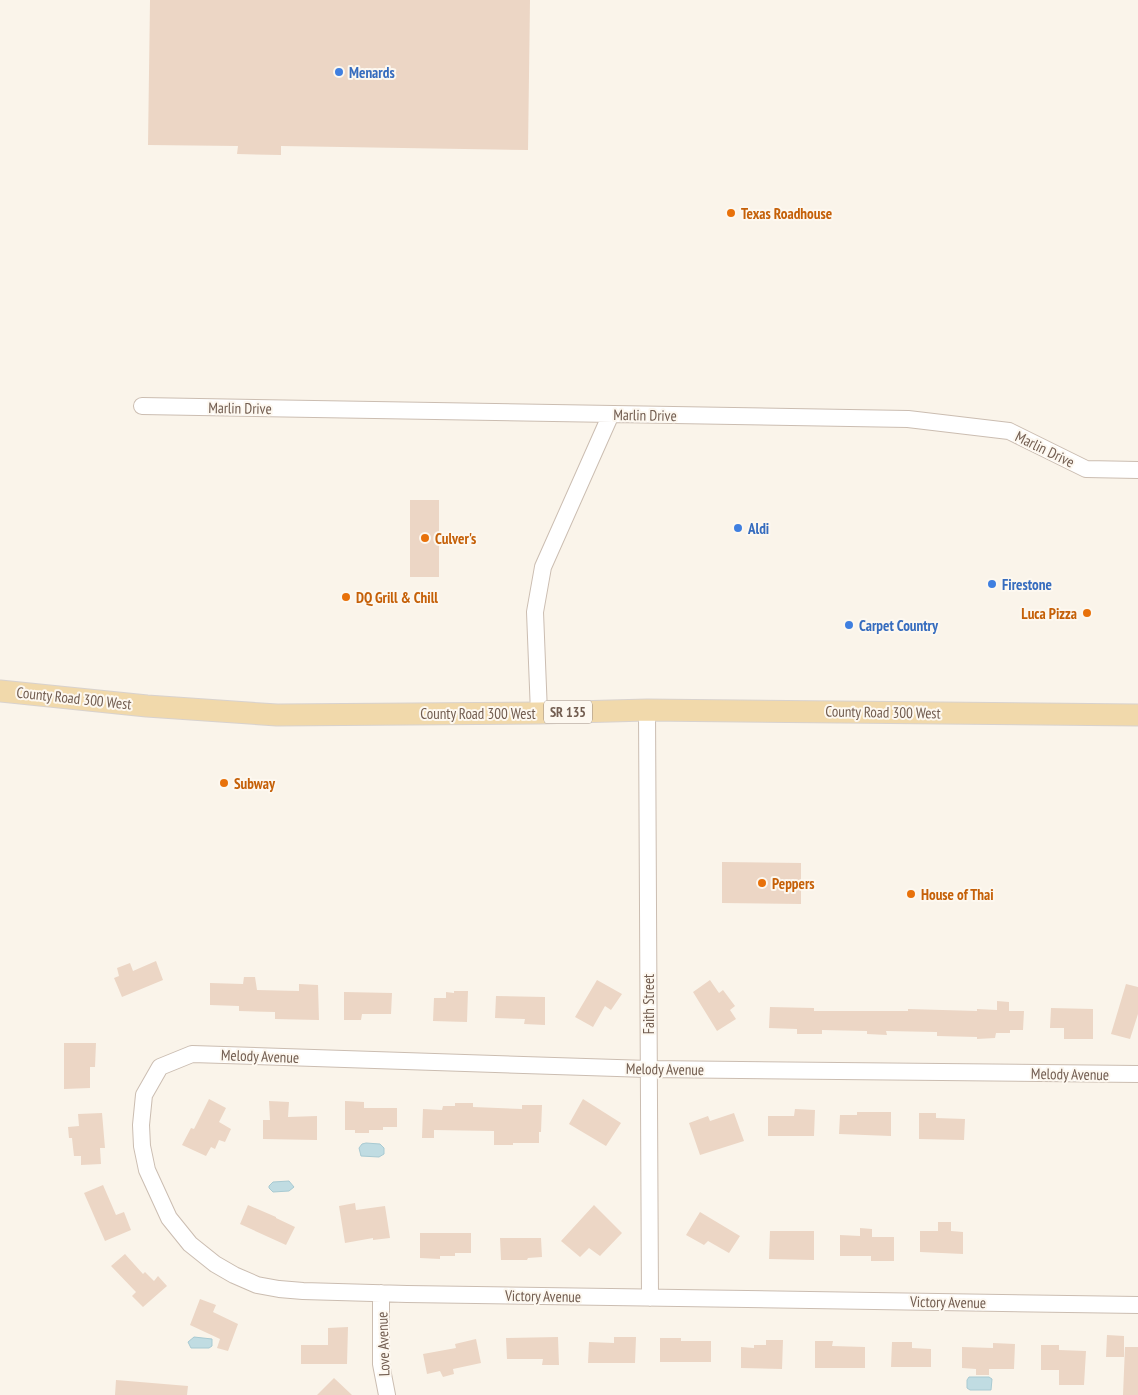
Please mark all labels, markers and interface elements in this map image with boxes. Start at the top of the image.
place label: Menards [349,63,395,82]
marker: Menards [333,66,345,78]
place label: Texas Roadhouse [741,204,832,223]
marker: Texas Roadhouse [725,207,737,219]
street label: Marlin Drive [208,398,272,418]
street label: Marlin Drive [613,405,677,425]
street label: Marlin Drive [1012,427,1078,471]
place label: Aldi [747,519,769,538]
marker: Aldi [732,522,744,534]
place label: Culver's [435,529,476,548]
marker: Culver's [419,532,431,544]
place label: Firestone [1002,575,1052,594]
marker: Firestone [986,578,998,590]
place label: DQ Grill & Chill [356,588,438,607]
marker: DQ Grill & Chill [340,591,352,603]
place label: Luca Pizza [1021,604,1077,623]
marker: Luca Pizza [1081,607,1093,619]
place label: Carpet Country [859,616,939,635]
marker: Carpet Country [843,619,855,631]
street label: County Road 300 West [16,683,132,713]
road number: SR 135 [544,700,592,724]
street label: County Road 300 West [825,701,941,723]
street label: County Road 300 West [420,704,536,723]
place label: Subway [234,774,276,793]
marker: Subway [218,777,230,789]
place label: Peppers [772,874,815,893]
marker: Peppers [756,877,768,889]
place label: House of Thai [921,885,994,904]
marker: House of Thai [905,888,917,900]
street label: Faith Street [639,974,658,1034]
street label: Melody Avenue [221,1045,299,1067]
street label: Melody Avenue [626,1059,704,1079]
street label: Melody Avenue [1031,1064,1109,1084]
street label: Victory Avenue [504,1286,581,1306]
street label: Victory Avenue [909,1292,986,1312]
street label: Love Avenue [372,1311,394,1377]

